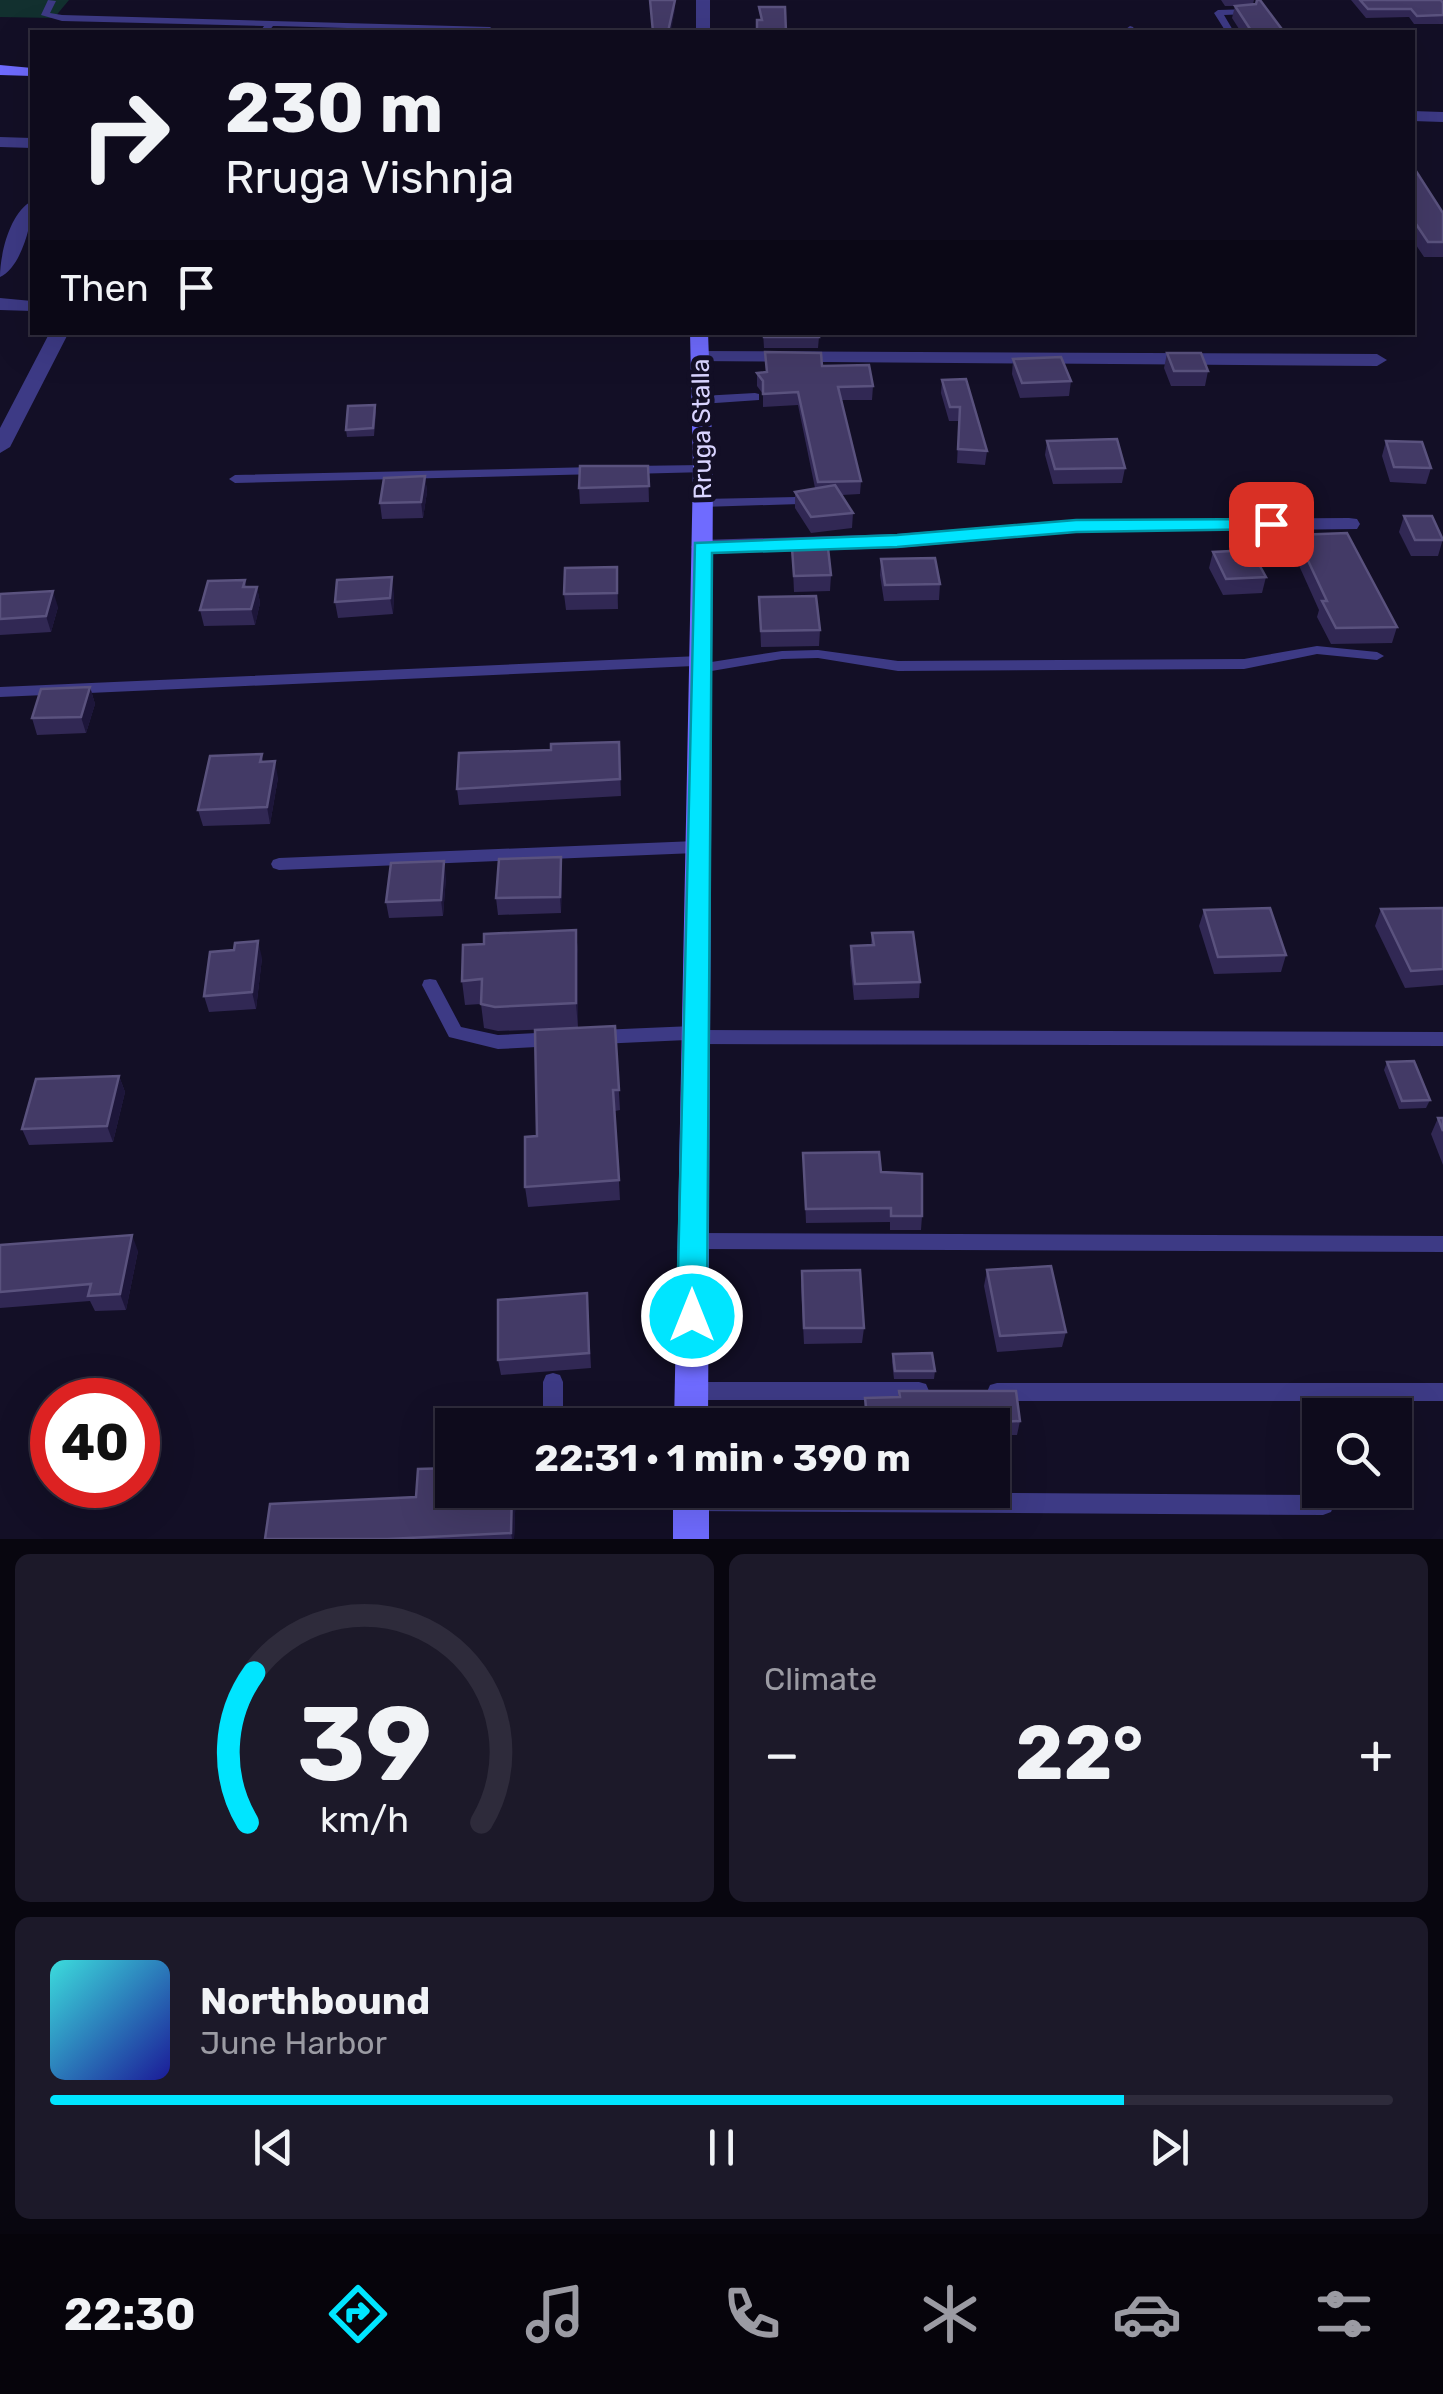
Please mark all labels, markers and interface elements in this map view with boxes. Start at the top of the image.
text: 230 m [225,67,443,150]
icon: right [60,70,190,200]
text: Rruga Vishnja [225,151,514,204]
icon: arrive [169,260,224,315]
text: Then [60,265,149,311]
street label: Rruga Stalla [686,358,717,500]
pin [1229,482,1314,567]
icon: arrive [1244,497,1299,552]
position arrow [640,1264,744,1368]
speed limit sign: 40 [30,1378,160,1508]
map controls [1302,1398,1412,1508]
button: search [1302,1398,1412,1508]
text: 22:31 · 1 min · 390 m [534,1435,911,1481]
text: Climate [764,1660,877,1698]
text: 39 [297,1683,432,1806]
text: 22° [1015,1709,1143,1798]
text: − [764,1722,800,1787]
text: + [1359,1722,1393,1787]
text: km/h [320,1799,409,1841]
text: Northbound [200,1978,430,2024]
text: June Harbor [200,2024,387,2062]
icon: previous [246,2120,301,2175]
icon: pause [694,2120,749,2175]
icon: next [1142,2120,1197,2175]
icon: directions [323,2279,393,2349]
icon: music [520,2279,590,2349]
icon: phone [717,2279,787,2349]
icon: climate [915,2279,985,2349]
icon: car [1112,2279,1182,2349]
icon: filters [1309,2279,1379,2349]
text: 22:30 [64,2288,196,2341]

